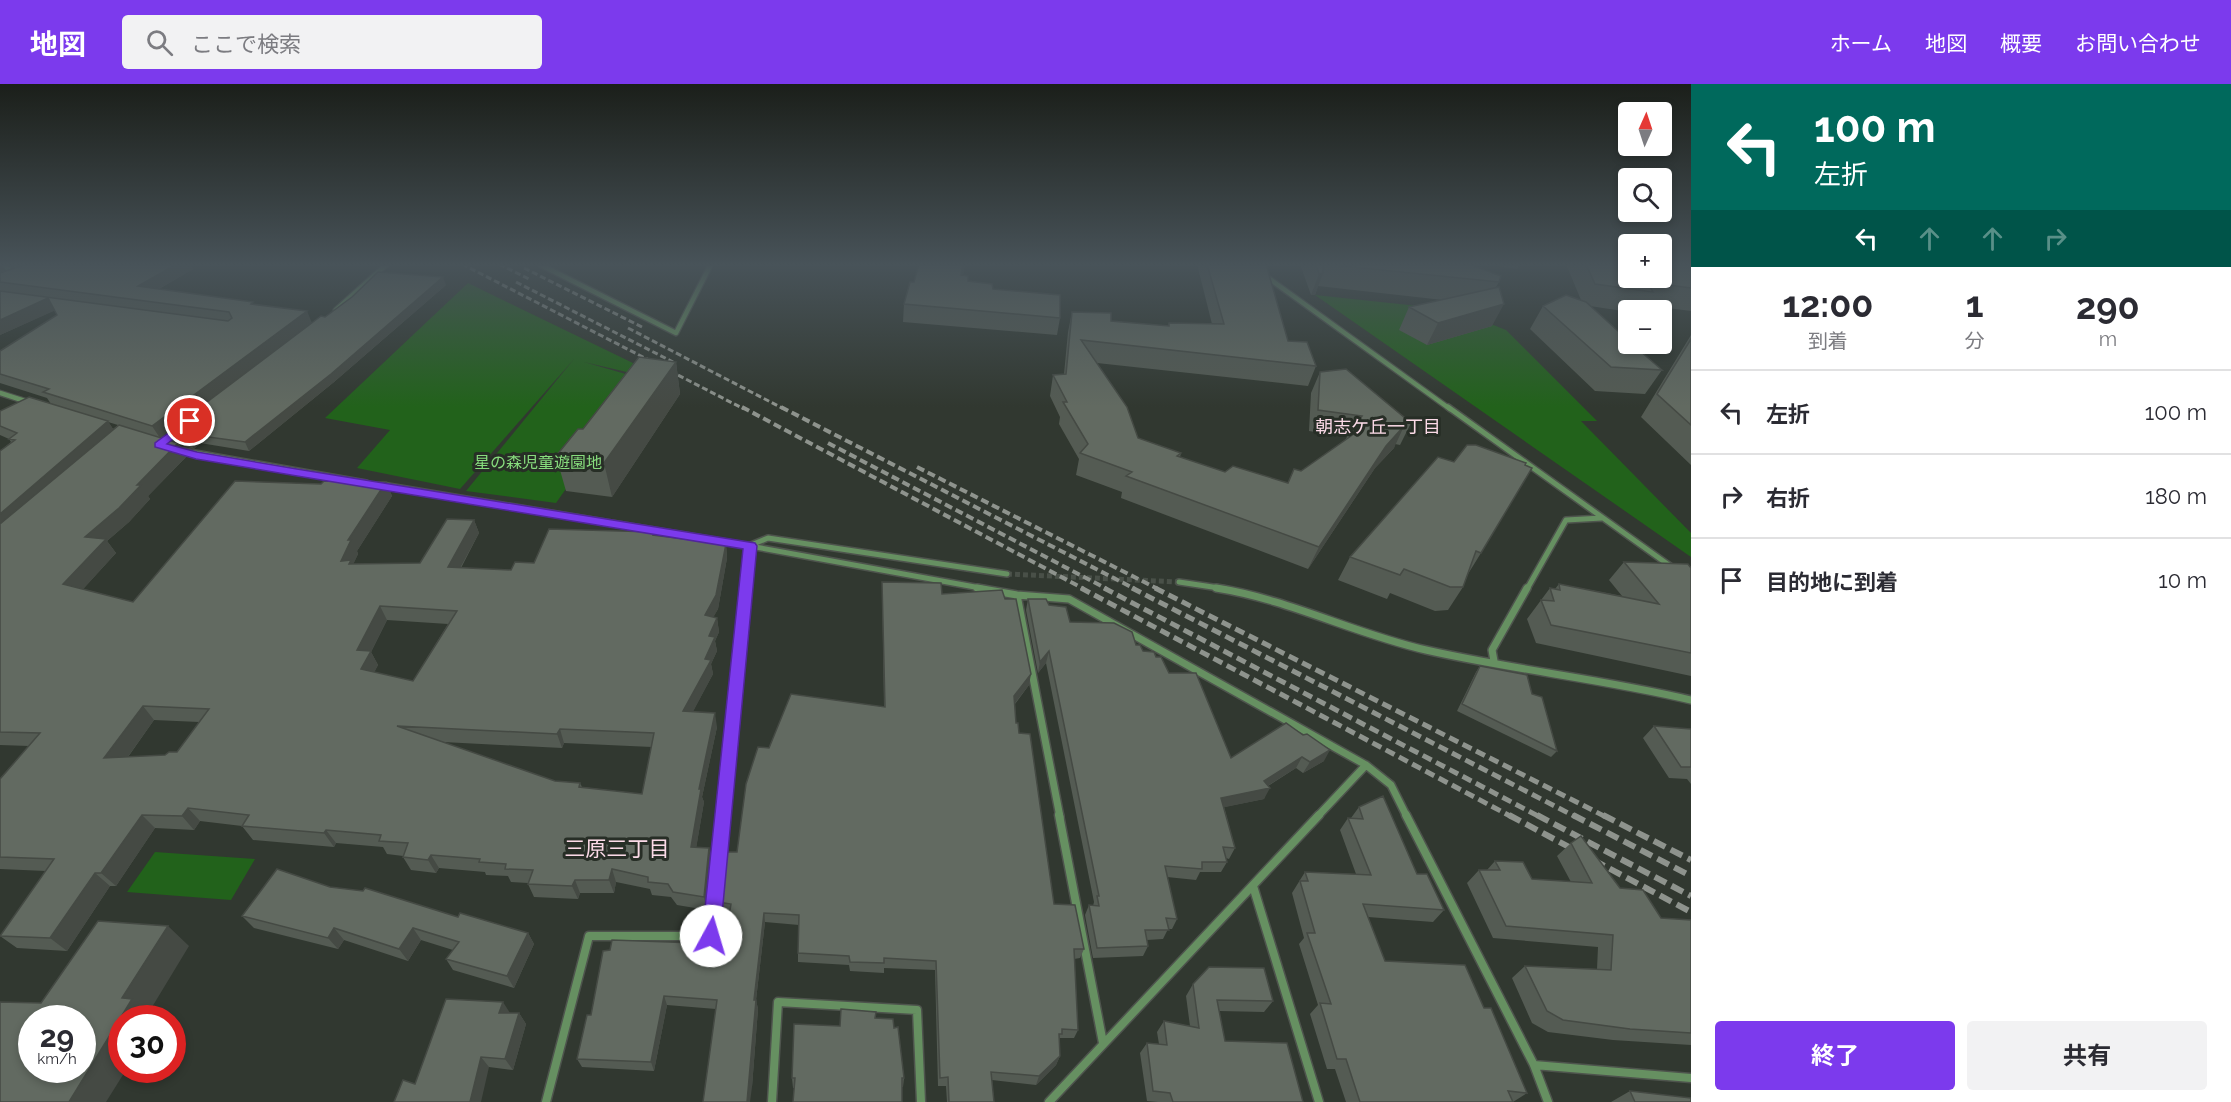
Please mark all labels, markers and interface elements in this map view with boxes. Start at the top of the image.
search box [122,15,542,69]
icon: search [143,26,176,59]
text: 地図 [30,28,86,61]
text: ここで検索 [191,31,301,57]
text: ホーム [1830,31,1892,56]
text: 地図 [1925,31,1967,56]
text: 概要 [2000,31,2042,56]
text: お問い合わせ [2075,31,2201,56]
north arrow [1618,102,1672,156]
map controls [1618,102,1672,354]
text: 100 m [1814,103,1936,152]
icon: left [1715,108,1793,186]
text: 左折 [1814,159,1868,190]
button: search [1618,168,1672,222]
icon: left [1850,222,1883,255]
icon: ahead [1913,222,1946,255]
icon: ahead [1976,222,2009,255]
icon: right [2039,222,2072,255]
button: + [1618,234,1672,288]
text: 12:00 [1782,283,1873,325]
text: 1 [1966,283,1984,325]
text: 290 [2076,285,2140,327]
button: − [1618,300,1672,354]
text: m [2099,327,2117,351]
text: 到着 [1808,329,1848,353]
text: 分 [1965,329,1985,353]
pin [164,395,215,446]
icon: left [1715,396,1748,429]
text: 100 m [2145,399,2207,425]
text: 左折 [1766,401,1810,427]
icon: arrive [173,404,206,437]
district label: 朝志ケ丘一丁目 [1315,416,1441,437]
park label: 星の森児童遊園地 [474,453,602,472]
icon: right [1715,480,1748,513]
text: 180 m [2145,483,2207,509]
text: 右折 [1766,485,1810,511]
icon: arrive [1715,564,1748,597]
text: 10 m [2158,567,2207,593]
text: 目的地に到着 [1766,569,1898,595]
district label: 三原三丁目 [565,836,670,861]
position arrow [679,904,743,968]
speed limit sign: 30 [108,1005,186,1083]
text: 29 [40,1019,74,1054]
button: 終了 [1715,1021,1955,1090]
button: 共有 [1967,1021,2207,1090]
text: km/h [37,1050,77,1068]

